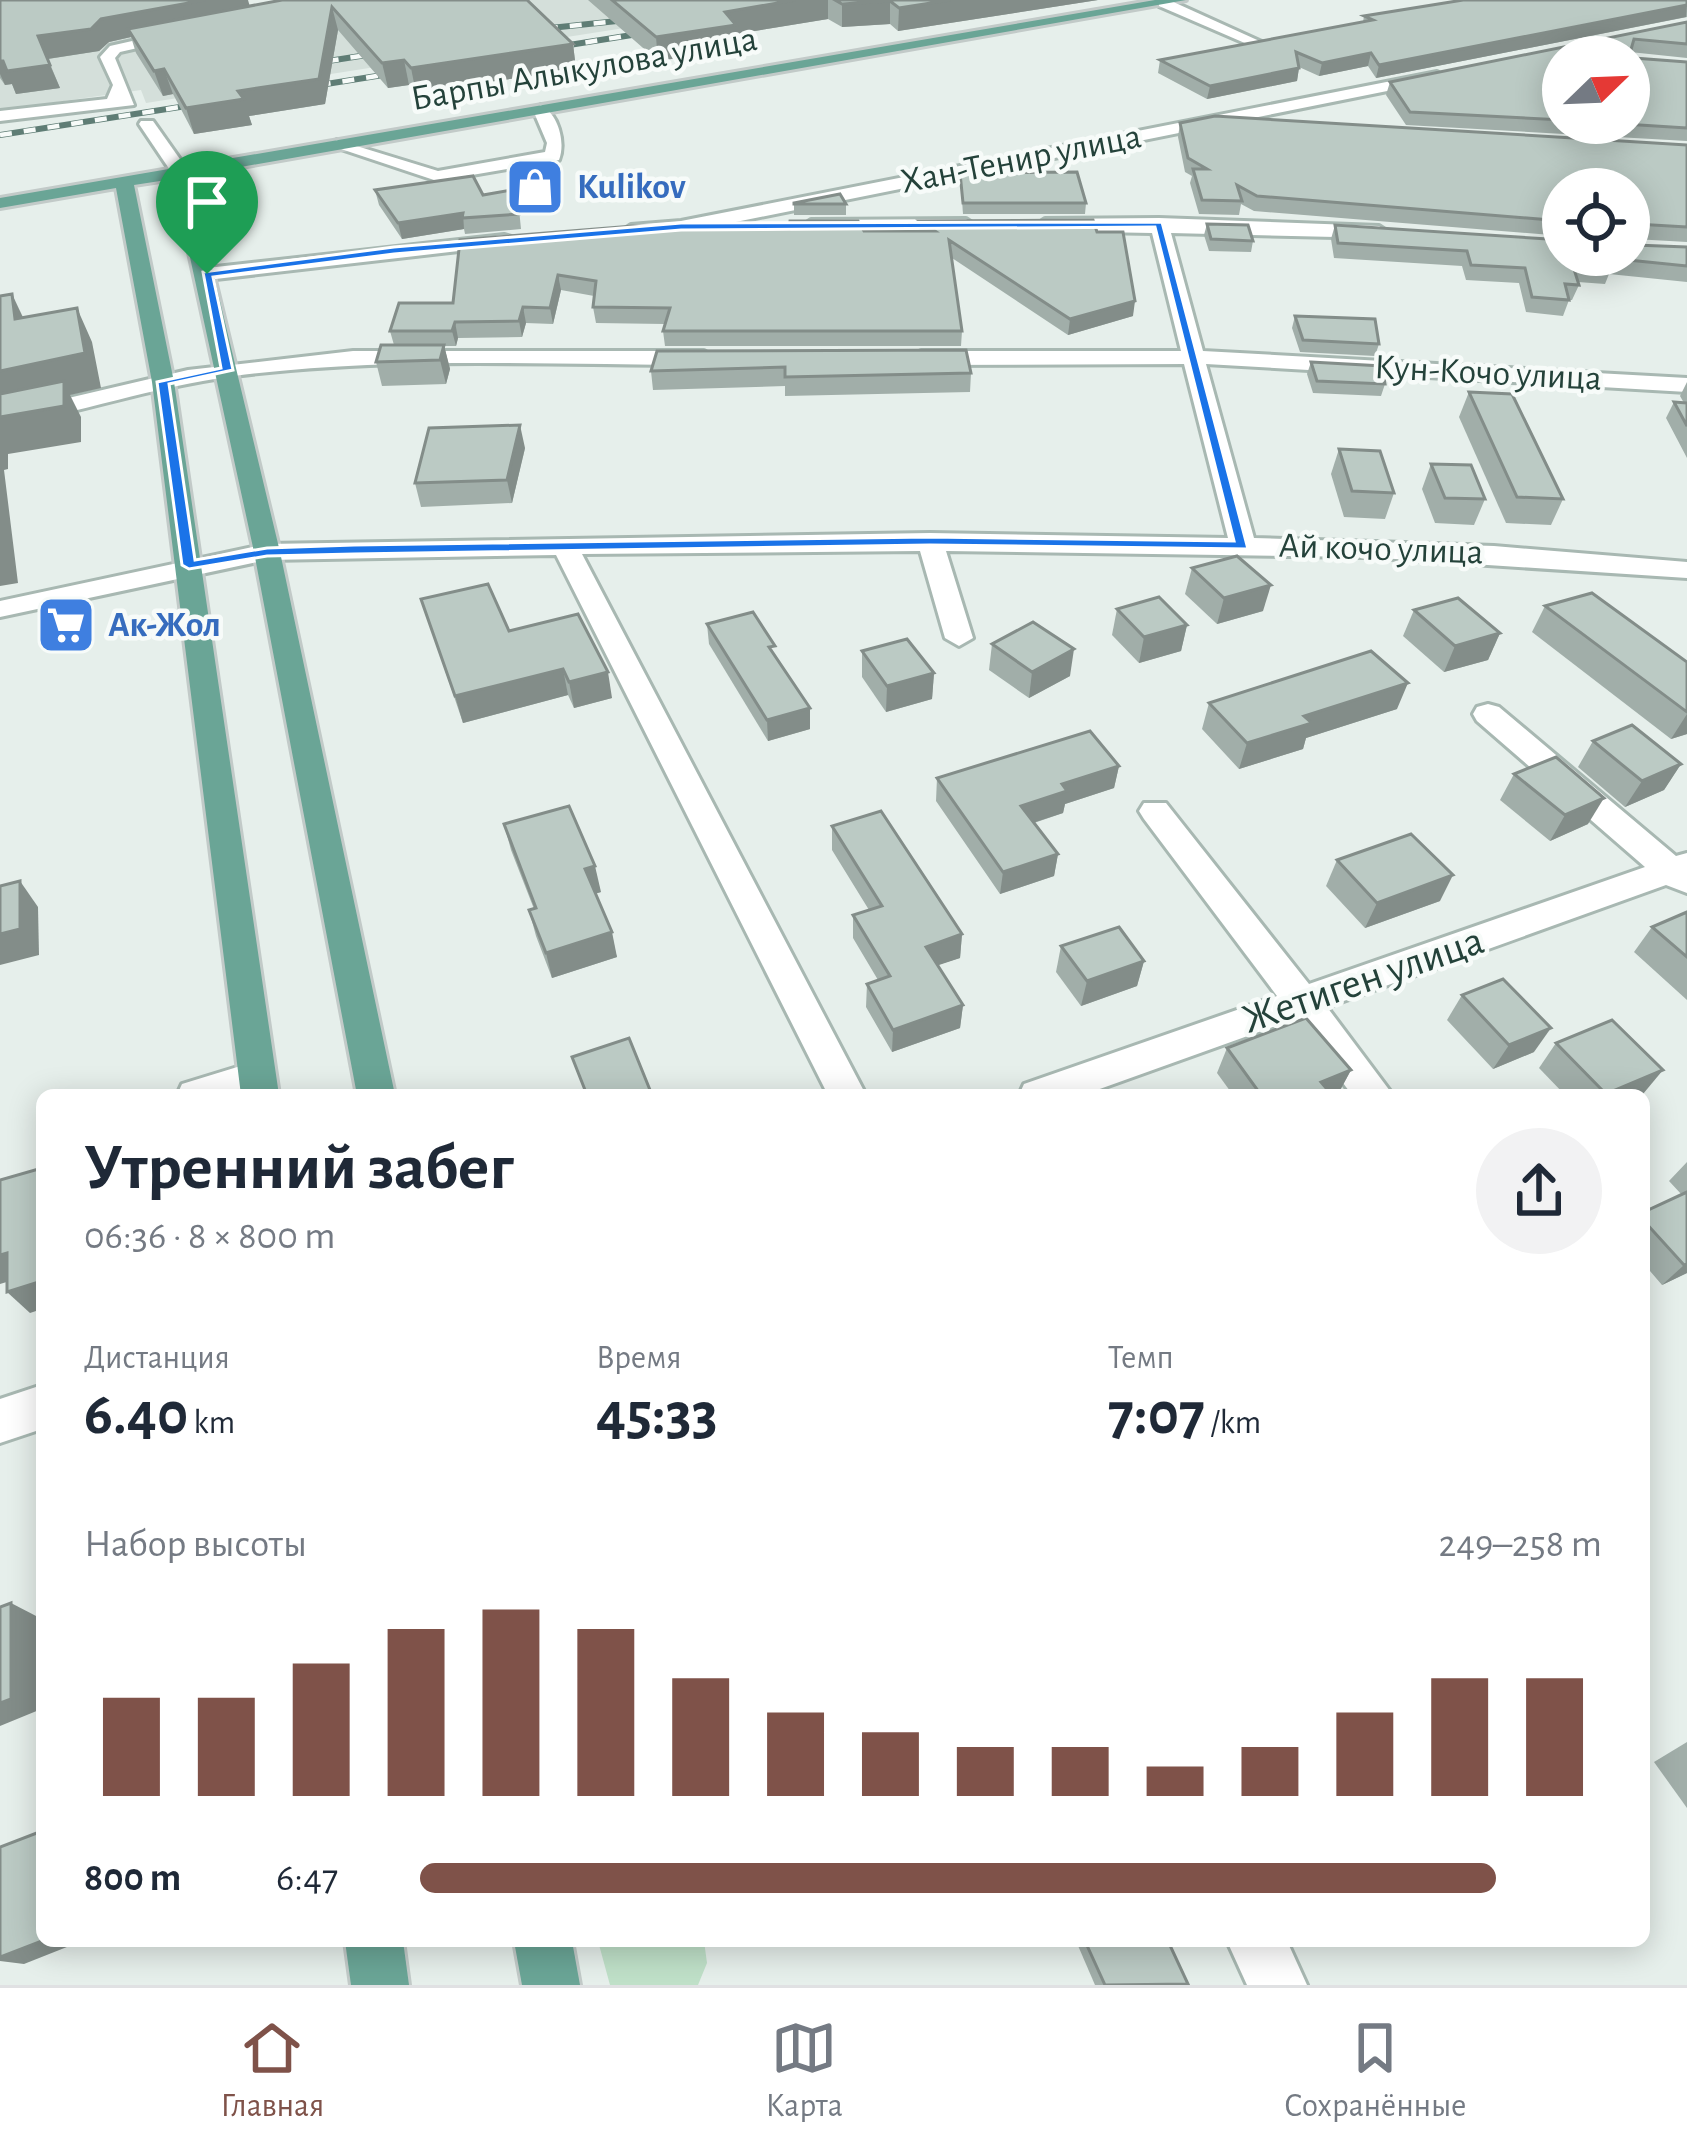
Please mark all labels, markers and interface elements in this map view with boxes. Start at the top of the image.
street label: Барпы Алыкулова улица [408,21,760,117]
north arrow [1542,36,1650,144]
map controls [1542,36,1650,276]
street label: Хан-Тенир улица [898,118,1144,200]
pin [156,151,258,274]
shop icon: Kulikov [504,156,566,218]
button: locate [1542,168,1650,276]
icon: arrive [174,169,240,235]
place label: Kulikov [577,169,686,205]
street label: Кун-Кочо улица [1373,349,1603,397]
street label: Ай кочо улица [1278,527,1484,571]
supermarket icon: Ак-Жол [35,594,97,656]
place label: Ак-Жол [108,607,221,643]
street label: Жетиген улица [1237,919,1489,1041]
button: share [1476,1128,1602,1254]
text: Утренний забег [84,1135,514,1201]
text: 06:36 · 8 × 800 m [84,1217,335,1256]
text: Дистанция [84,1342,230,1375]
text: Время [596,1342,682,1375]
text: Темп [1108,1342,1174,1375]
text: 6.40 [84,1385,188,1445]
text: 45:33 [596,1385,718,1445]
text: 7:07 [1108,1385,1205,1445]
text: km [188,1407,235,1440]
text: /km [1205,1407,1261,1440]
text: Набор высоты [84,1525,307,1564]
text: 249–258 m [1438,1525,1602,1564]
text: 800 m [84,1859,181,1898]
text: 6:47 [276,1859,338,1898]
tab: Главная [221,2015,324,2127]
tab: Карта [765,2015,843,2127]
tab: Сохранённые [1284,2015,1466,2127]

